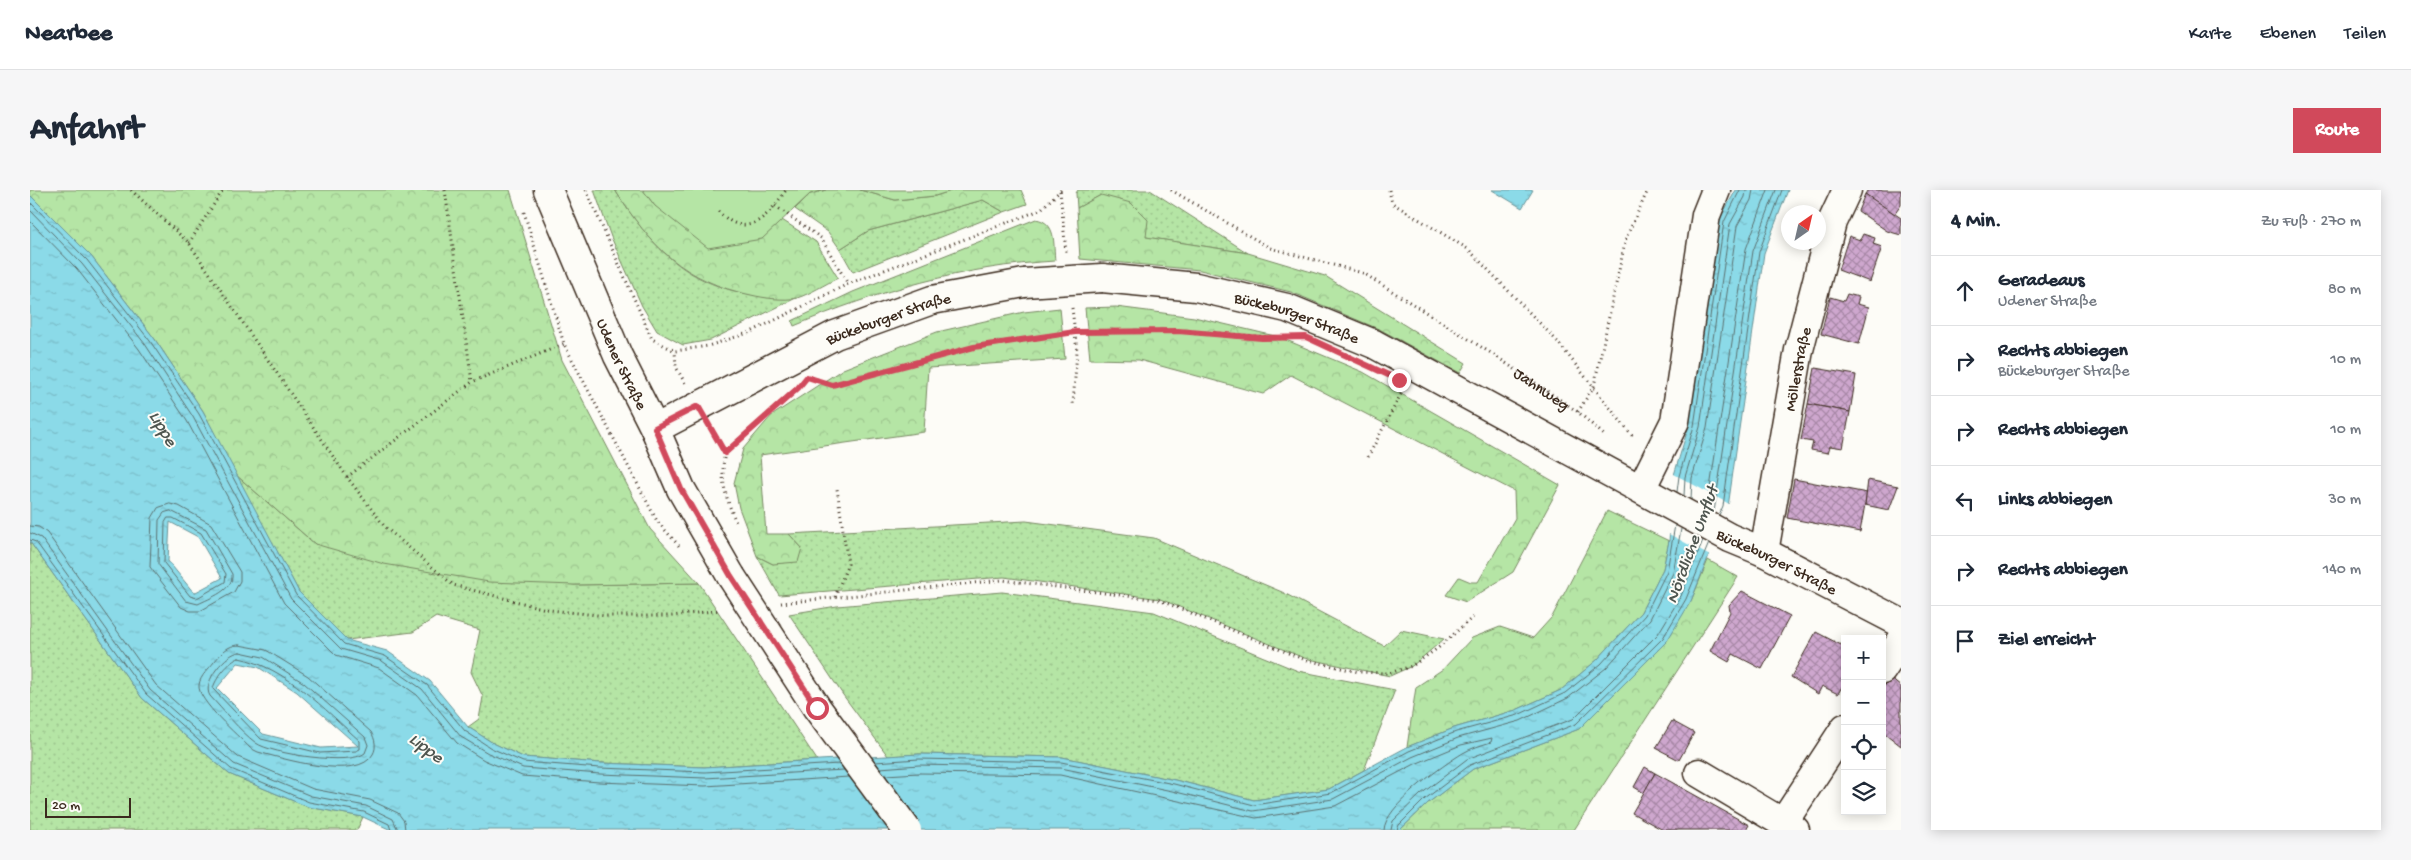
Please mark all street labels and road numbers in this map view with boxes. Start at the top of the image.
street label: Bückeburger Straße [1231,290,1362,350]
street label: Bückeburger Straße [823,291,953,352]
street label: Udener Straße [590,316,650,414]
street label: Möllerstraße [1783,325,1818,413]
street label: Jahnweg [1509,365,1572,416]
street label: Bückeburger Straße [1711,526,1840,601]

